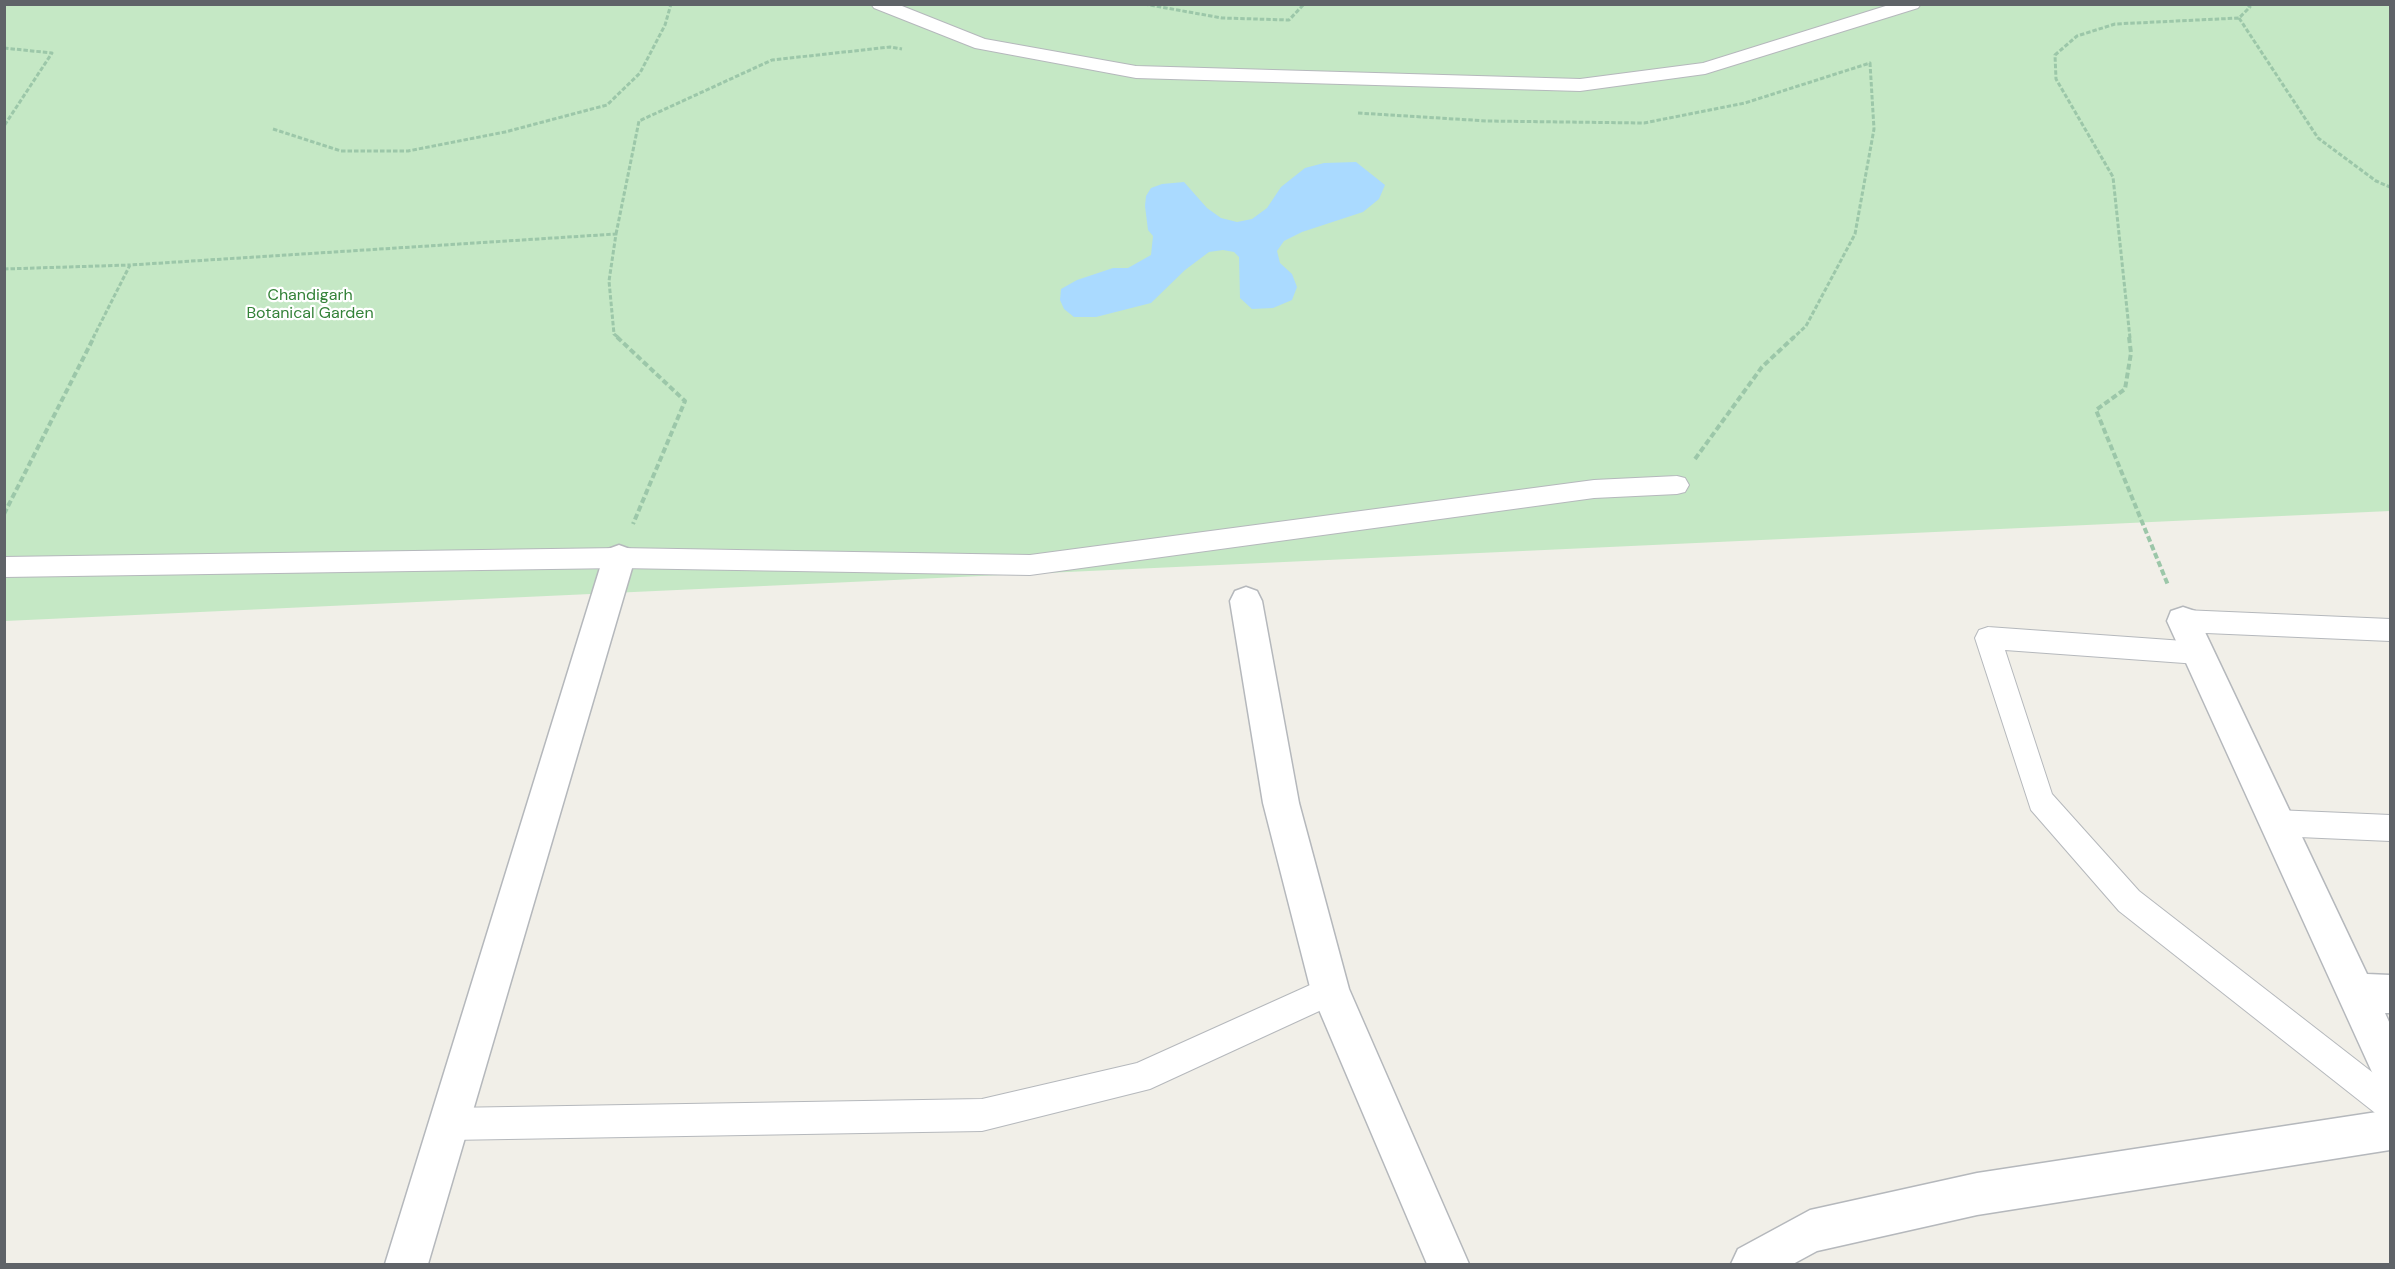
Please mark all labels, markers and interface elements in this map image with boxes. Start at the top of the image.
park label: Chandigarh Botanical Garden [246,286,374,324]

